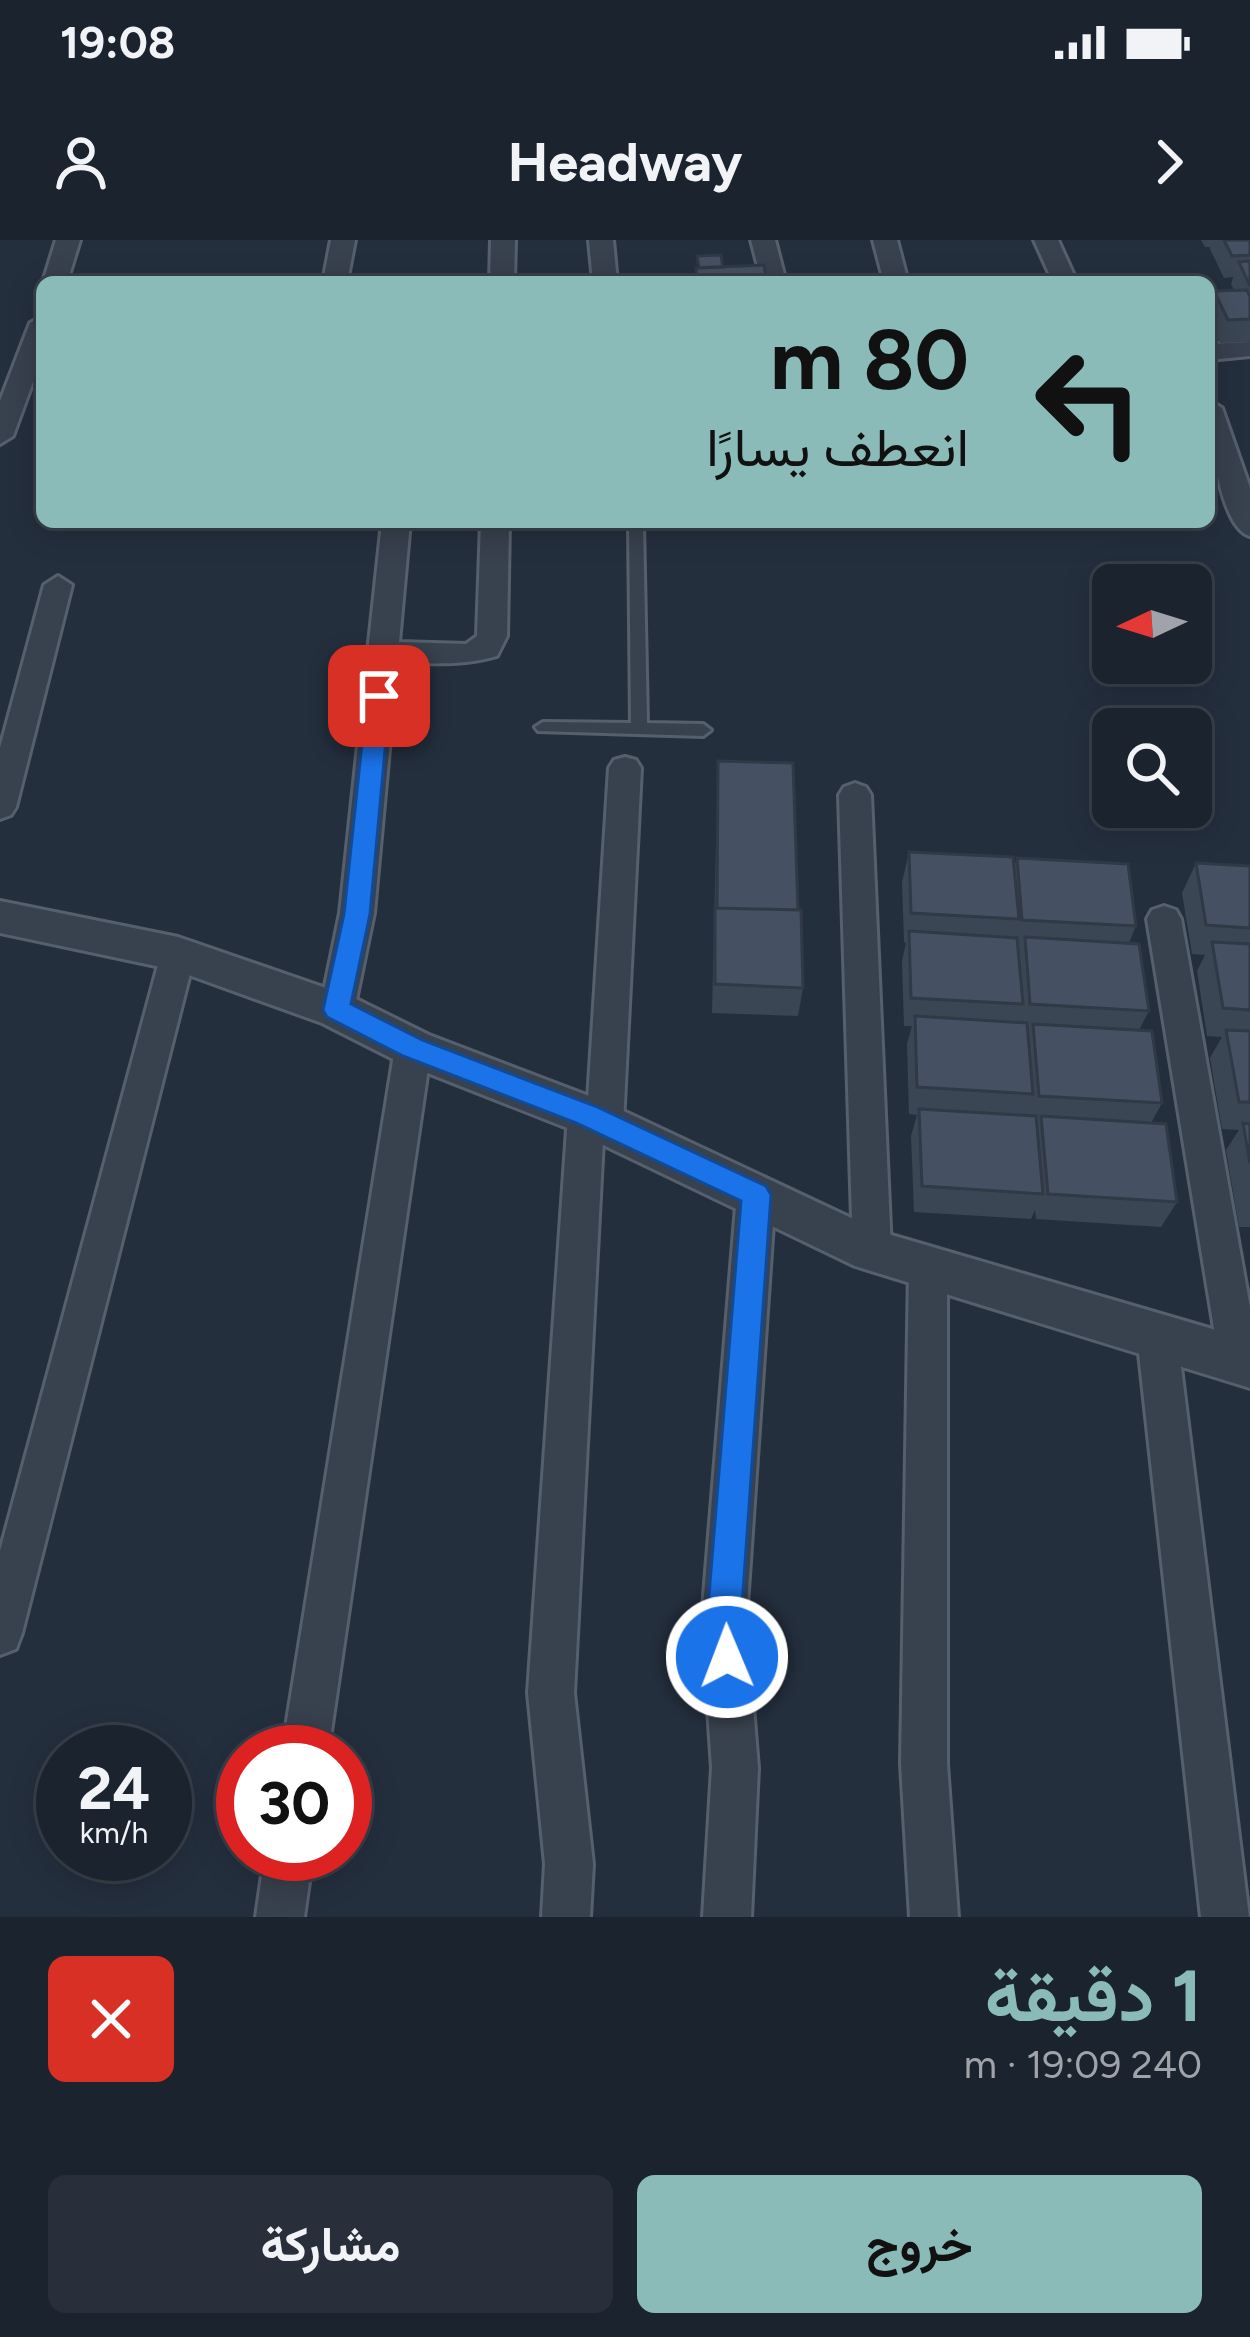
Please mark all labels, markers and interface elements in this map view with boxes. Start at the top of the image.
text: 19:08 [60,15,175,69]
icon: person [48,129,114,195]
icon: forward [1136,129,1202,195]
text: Headway [508,130,742,195]
text: 80 m [770,309,969,410]
icon: left [1011,324,1167,480]
text: انعطف يسارًا [706,415,969,480]
north arrow [1092,564,1212,684]
map controls [1092,564,1212,828]
pin [328,645,430,747]
icon: arrive [346,663,412,729]
button: search [1092,708,1212,828]
position arrow [664,1594,790,1720]
speed limit sign: 30 [216,1725,372,1881]
text: 24 [78,1752,150,1824]
text: km/h [80,1814,148,1851]
text: 1 دقيقة [985,1953,1202,2039]
button: close [48,1956,174,2082]
text: 240 m · 19:09 [964,2041,1202,2088]
button: مشاركة [48,2175,613,2313]
button: خروج [637,2175,1202,2313]

